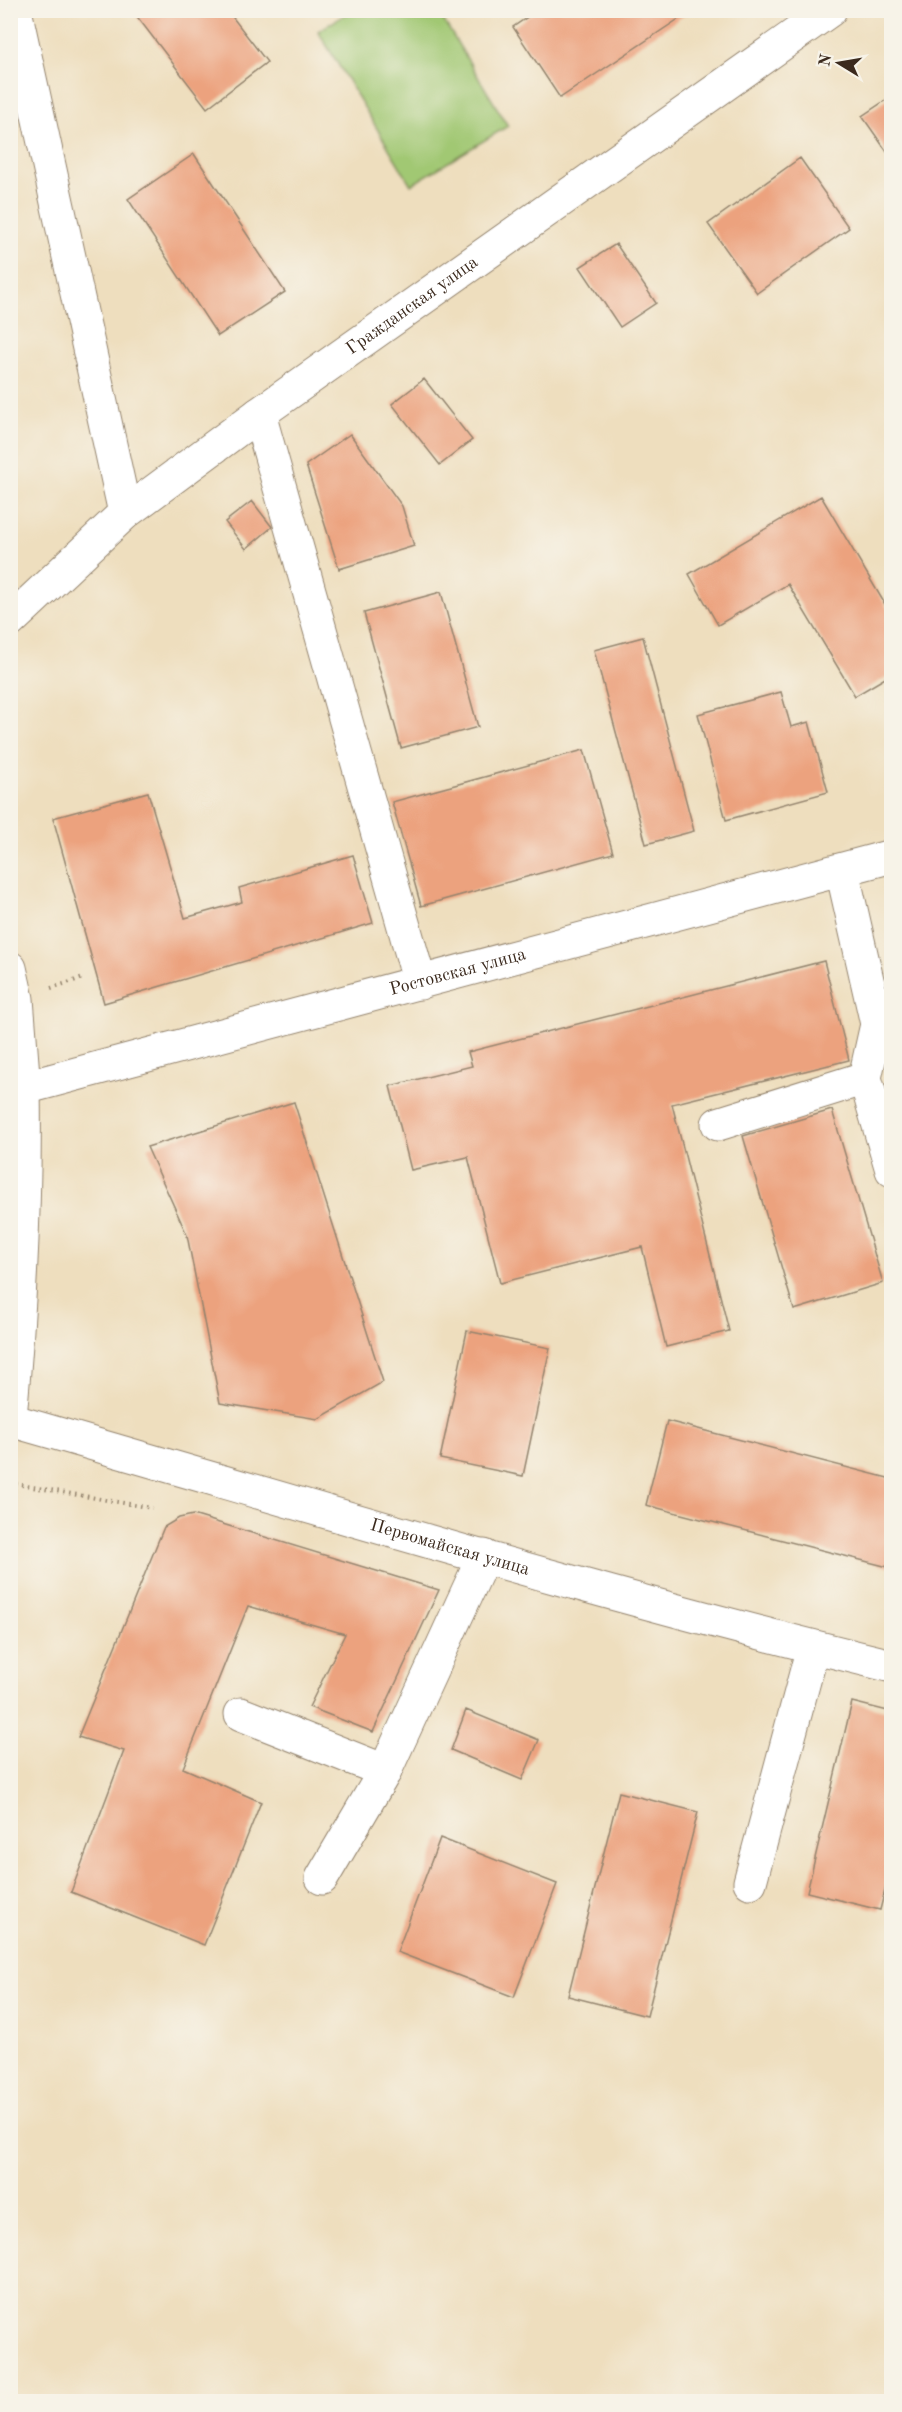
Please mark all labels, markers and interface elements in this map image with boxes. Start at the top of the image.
north arrow [809,33,869,93]
text: N [817,52,835,68]
street label: Гражданская улица [343,253,481,358]
street label: Ростовская улица [388,945,528,999]
street label: Первомайская улица [368,1516,532,1579]

